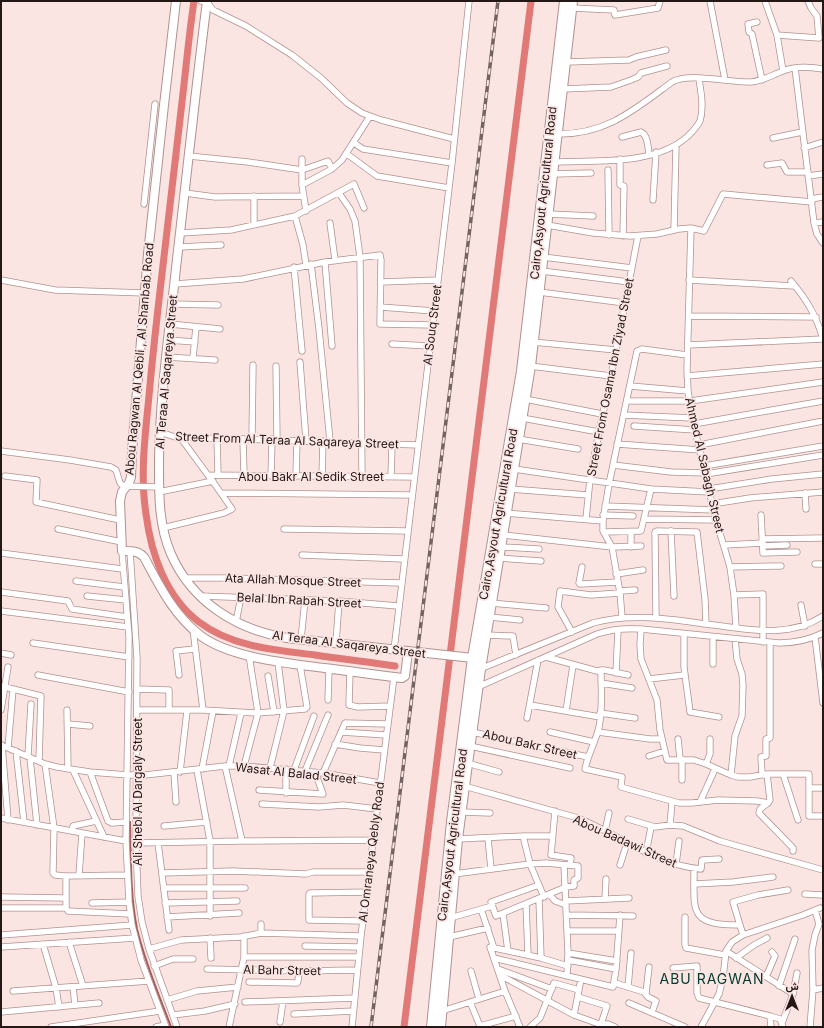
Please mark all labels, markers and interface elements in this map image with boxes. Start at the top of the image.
street label: Cairo,Asyout Agricultural Road [526,106,560,280]
street label: Abou Ragwan Al Qebli , Al Shanbab Road [121,242,157,476]
street label: Street From Osama Ibn Ziyad Street [583,276,637,477]
street label: Al Souq Street [420,284,444,366]
street label: Al Teraa Al Saqareya Street [152,294,180,450]
street label: Ahmed Al Sabagh Street [682,396,728,534]
street label: Cairo,Asyout Agricultural Road [476,427,520,601]
street label: Street From Al Teraa Al Saqareya Street [175,429,399,451]
street label: Abou Bakr Al Sedik Street [238,469,384,484]
street label: Ata Allah Mosque Street [225,570,362,590]
street label: Belal Ibn Rabah Street [236,589,362,611]
street label: Al Teraa Al Saqareya Street [271,627,427,661]
street label: Ali Shebl Al Dargaly Street [130,718,145,866]
street label: Abou Bakr Street [481,726,579,762]
street label: Cairo,Asyout Agricultural Road [434,748,470,922]
street label: Wasat Al Balad Street [235,759,357,787]
street label: Al Omraneya Qebly Road [355,781,387,923]
street label: Abou Badawi Street [571,811,679,871]
street label: Al Bahr Street [243,962,321,978]
district label: ABU RAGWAN [659,970,765,987]
north arrow [772,976,812,1016]
text: ش [785,979,799,993]

